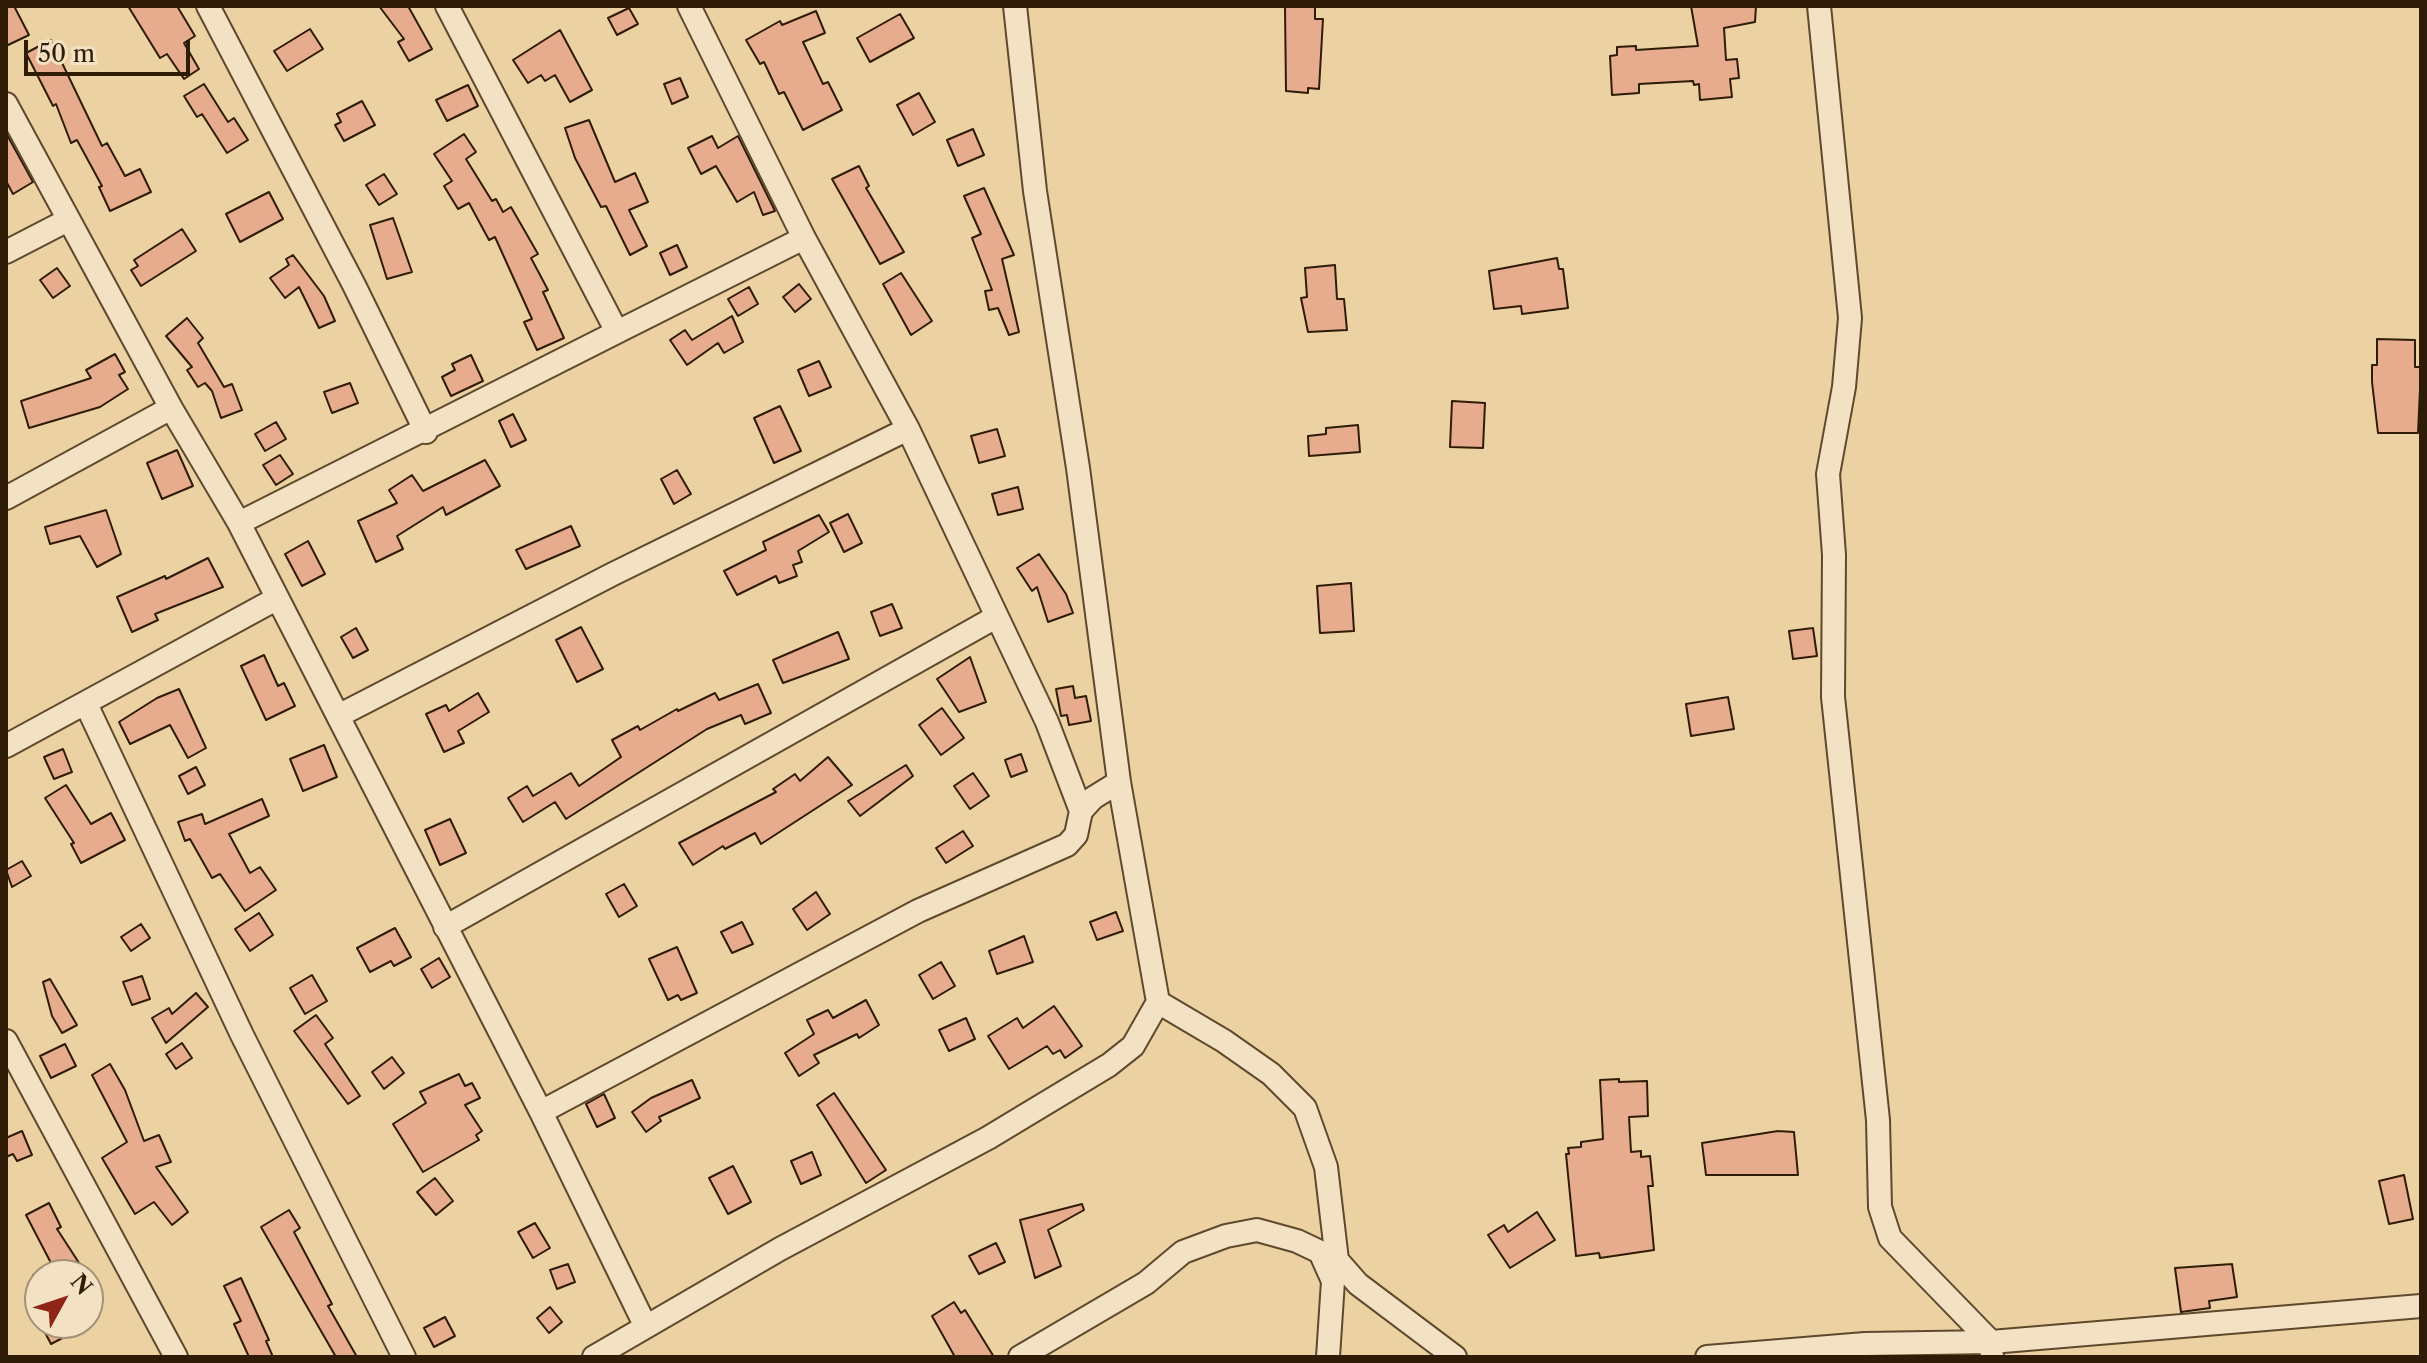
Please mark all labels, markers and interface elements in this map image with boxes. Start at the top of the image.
scale bar [28,24,194,74]
text: 50 m [38,39,95,68]
north arrow [24,1259,104,1339]
text: N [65,1269,98,1301]

